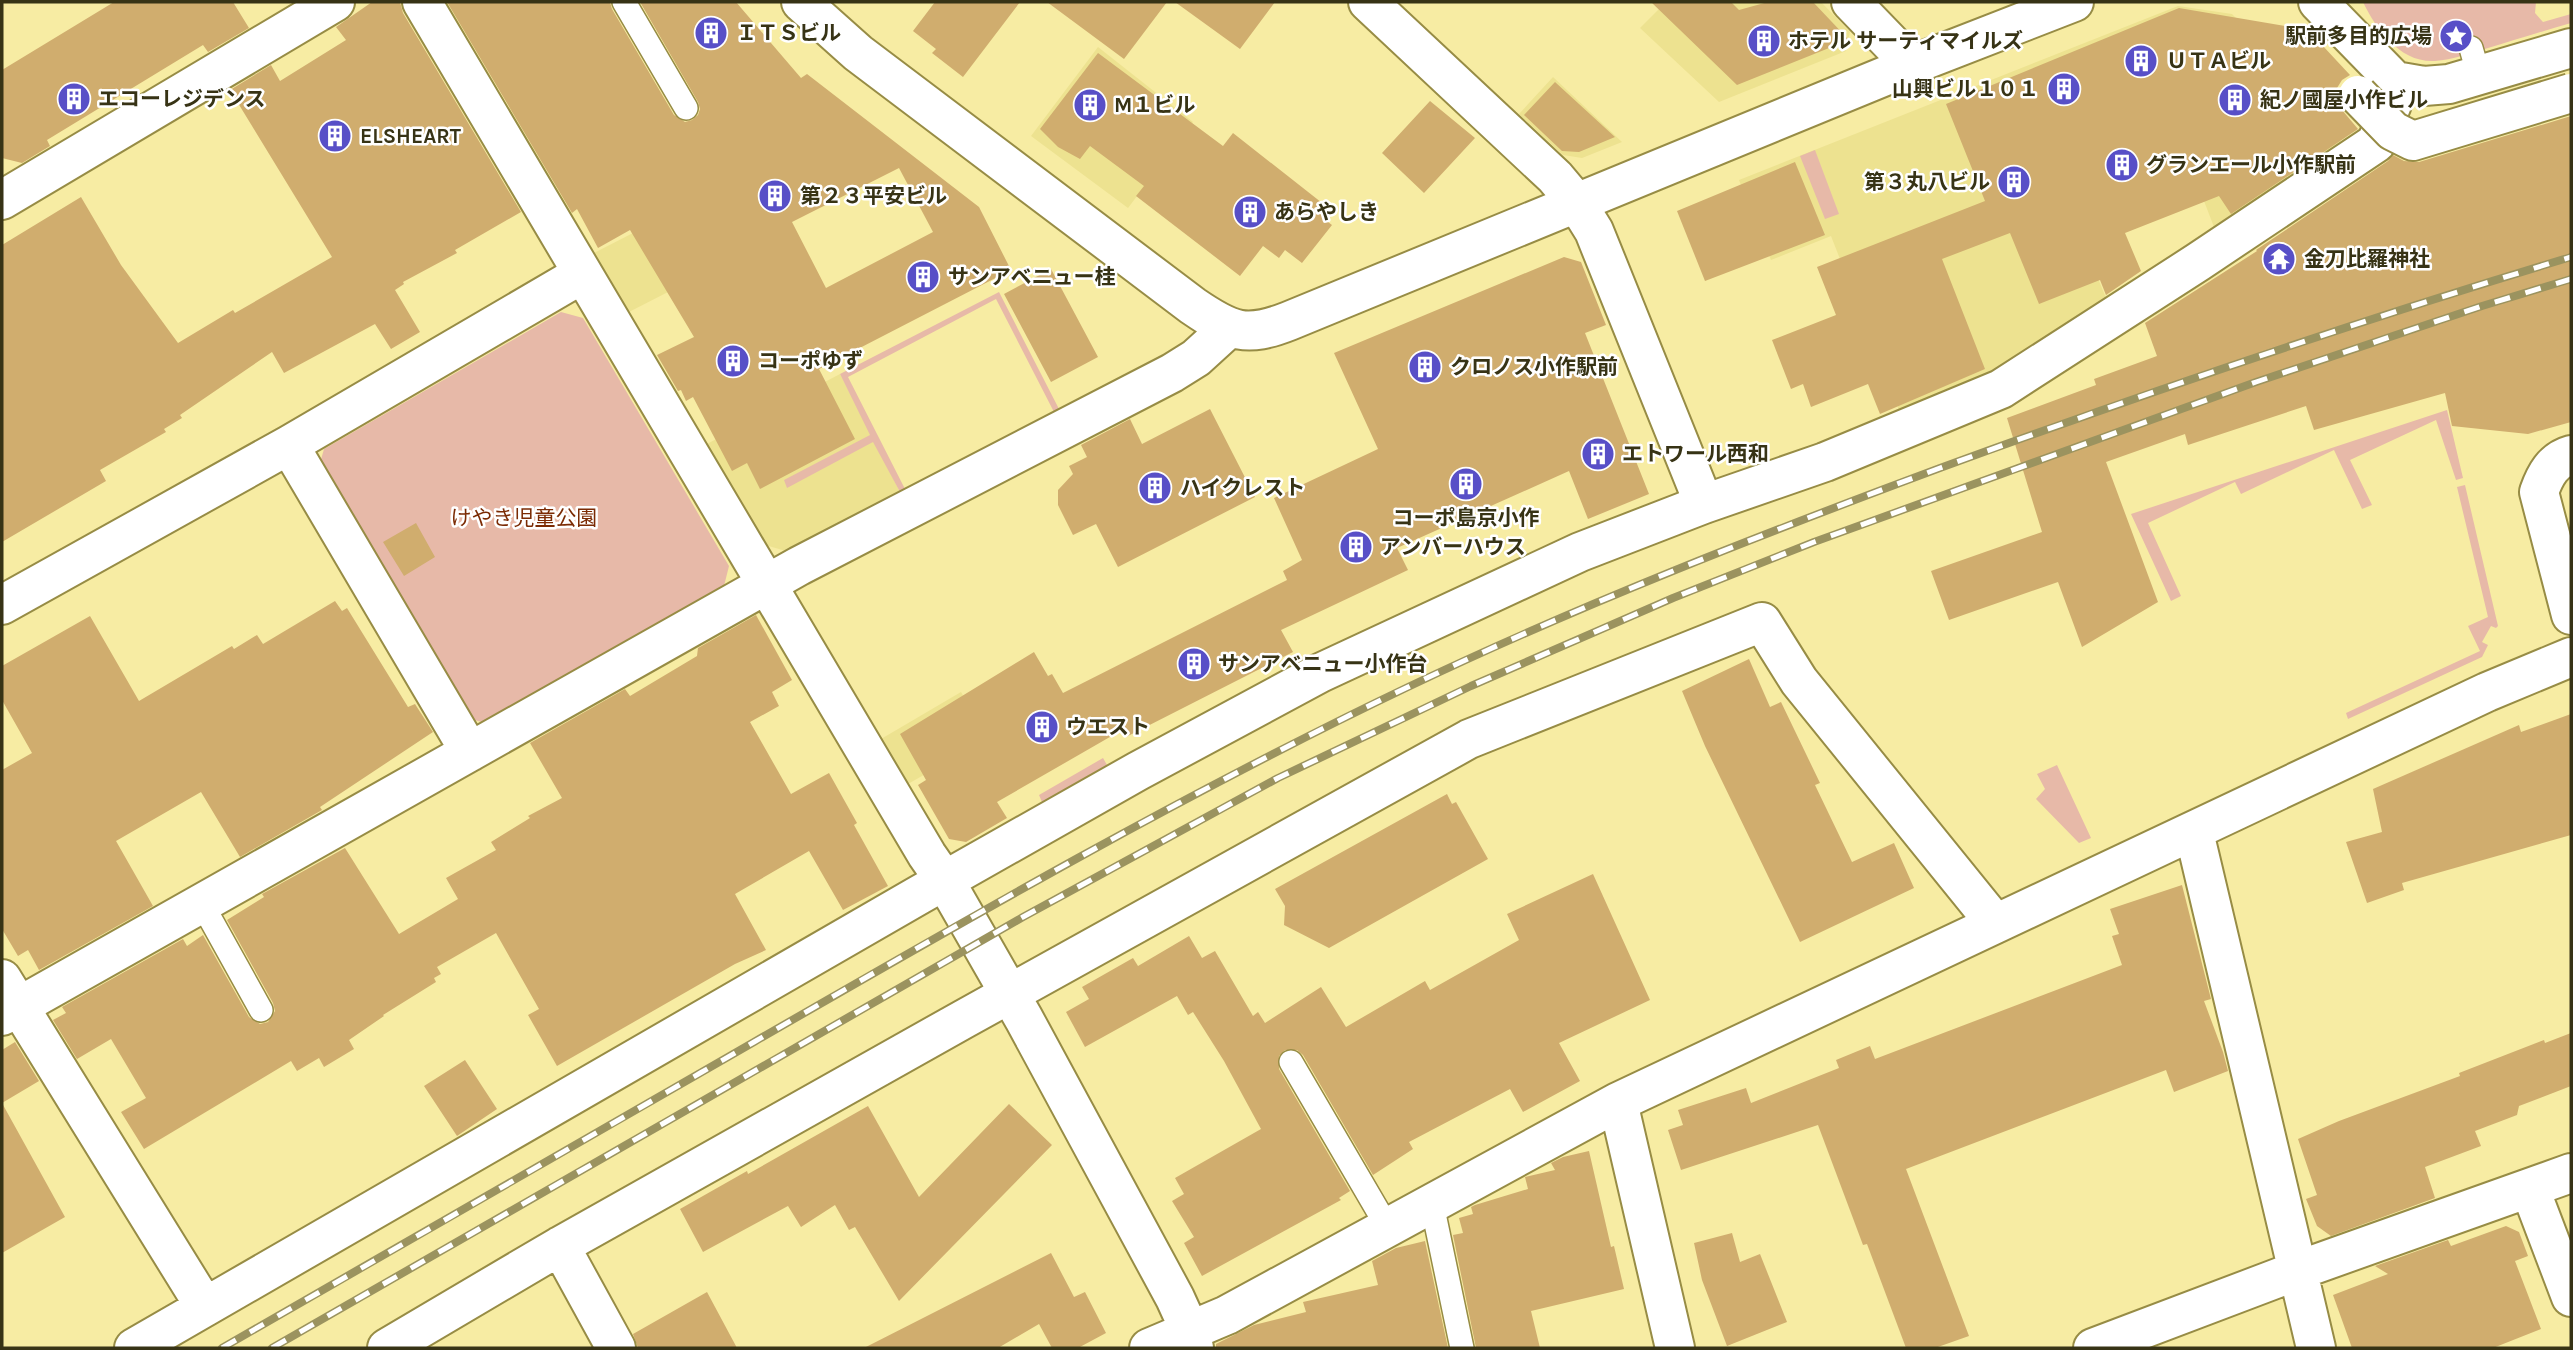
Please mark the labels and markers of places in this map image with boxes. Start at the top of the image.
building icon: ＩＴＳビル [692,14,730,52]
place icon: 駅前多目的広場 [2437,17,2475,55]
place label: ＩＴＳビル [736,21,841,45]
building icon: ホテル サーティマイルズ [1745,22,1783,60]
place label: 駅前多目的広場 [2285,24,2432,48]
place label: ホテル サーティマイルズ [1788,29,2023,53]
building icon: ＵＴＡビル [2122,42,2160,80]
place label: ＵＴＡビル [2166,49,2271,73]
building icon: 山興ビル１０１ [2045,70,2083,108]
place label: 山興ビル１０１ [1892,77,2039,101]
building icon: エコーレジデンス [55,80,93,118]
building icon: 紀ノ國屋小作ビル [2216,81,2254,119]
building icon: M１ビル [1071,86,1109,124]
place label: エコーレジデンス [98,87,266,111]
place label: 紀ノ國屋小作ビル [2260,88,2428,112]
place label: M１ビル [1114,93,1195,117]
building icon: ELSHEART [316,117,354,155]
place label: ELSHEART [360,124,462,148]
building icon: グランエール小作駅前 [2103,146,2141,184]
place label: グランエール小作駅前 [2146,153,2356,177]
building icon: 第３丸八ビル [1995,163,2033,201]
place label: 第３丸八ビル [1864,170,1990,194]
building icon: 第２３平安ビル [756,177,794,215]
place label: 第２３平安ビル [800,184,947,208]
building icon: あらやしき [1231,193,1269,231]
place label: あらやしき [1274,200,1379,224]
temple icon: 金刀比羅神社 [2260,240,2298,278]
place label: 金刀比羅神社 [2304,247,2430,271]
building icon: サンアベニュー桂 [904,258,942,296]
place label: サンアベニュー桂 [948,265,1116,289]
building icon: コーポゆず [714,342,752,380]
building icon: クロノス小作駅前 [1406,348,1444,386]
place label: コーポゆず [758,349,863,373]
place label: クロノス小作駅前 [1450,355,1618,379]
building icon: エトワール西和 [1579,435,1617,473]
place label: エトワール西和 [1622,442,1769,466]
building icon: コーポ島京小作 [1447,465,1485,503]
building icon: ハイクレスト [1136,469,1174,507]
place label: ハイクレスト [1180,476,1305,500]
place label: コーポ島京小作 [1393,506,1540,530]
building icon: アンバーハウス [1337,528,1375,566]
place label: アンバーハウス [1380,535,1526,559]
building icon: サンアベニュー小作台 [1175,645,1213,683]
place label: サンアベニュー小作台 [1218,652,1428,676]
building icon: ウエスト [1023,708,1061,746]
place label: ウエスト [1066,715,1150,739]

